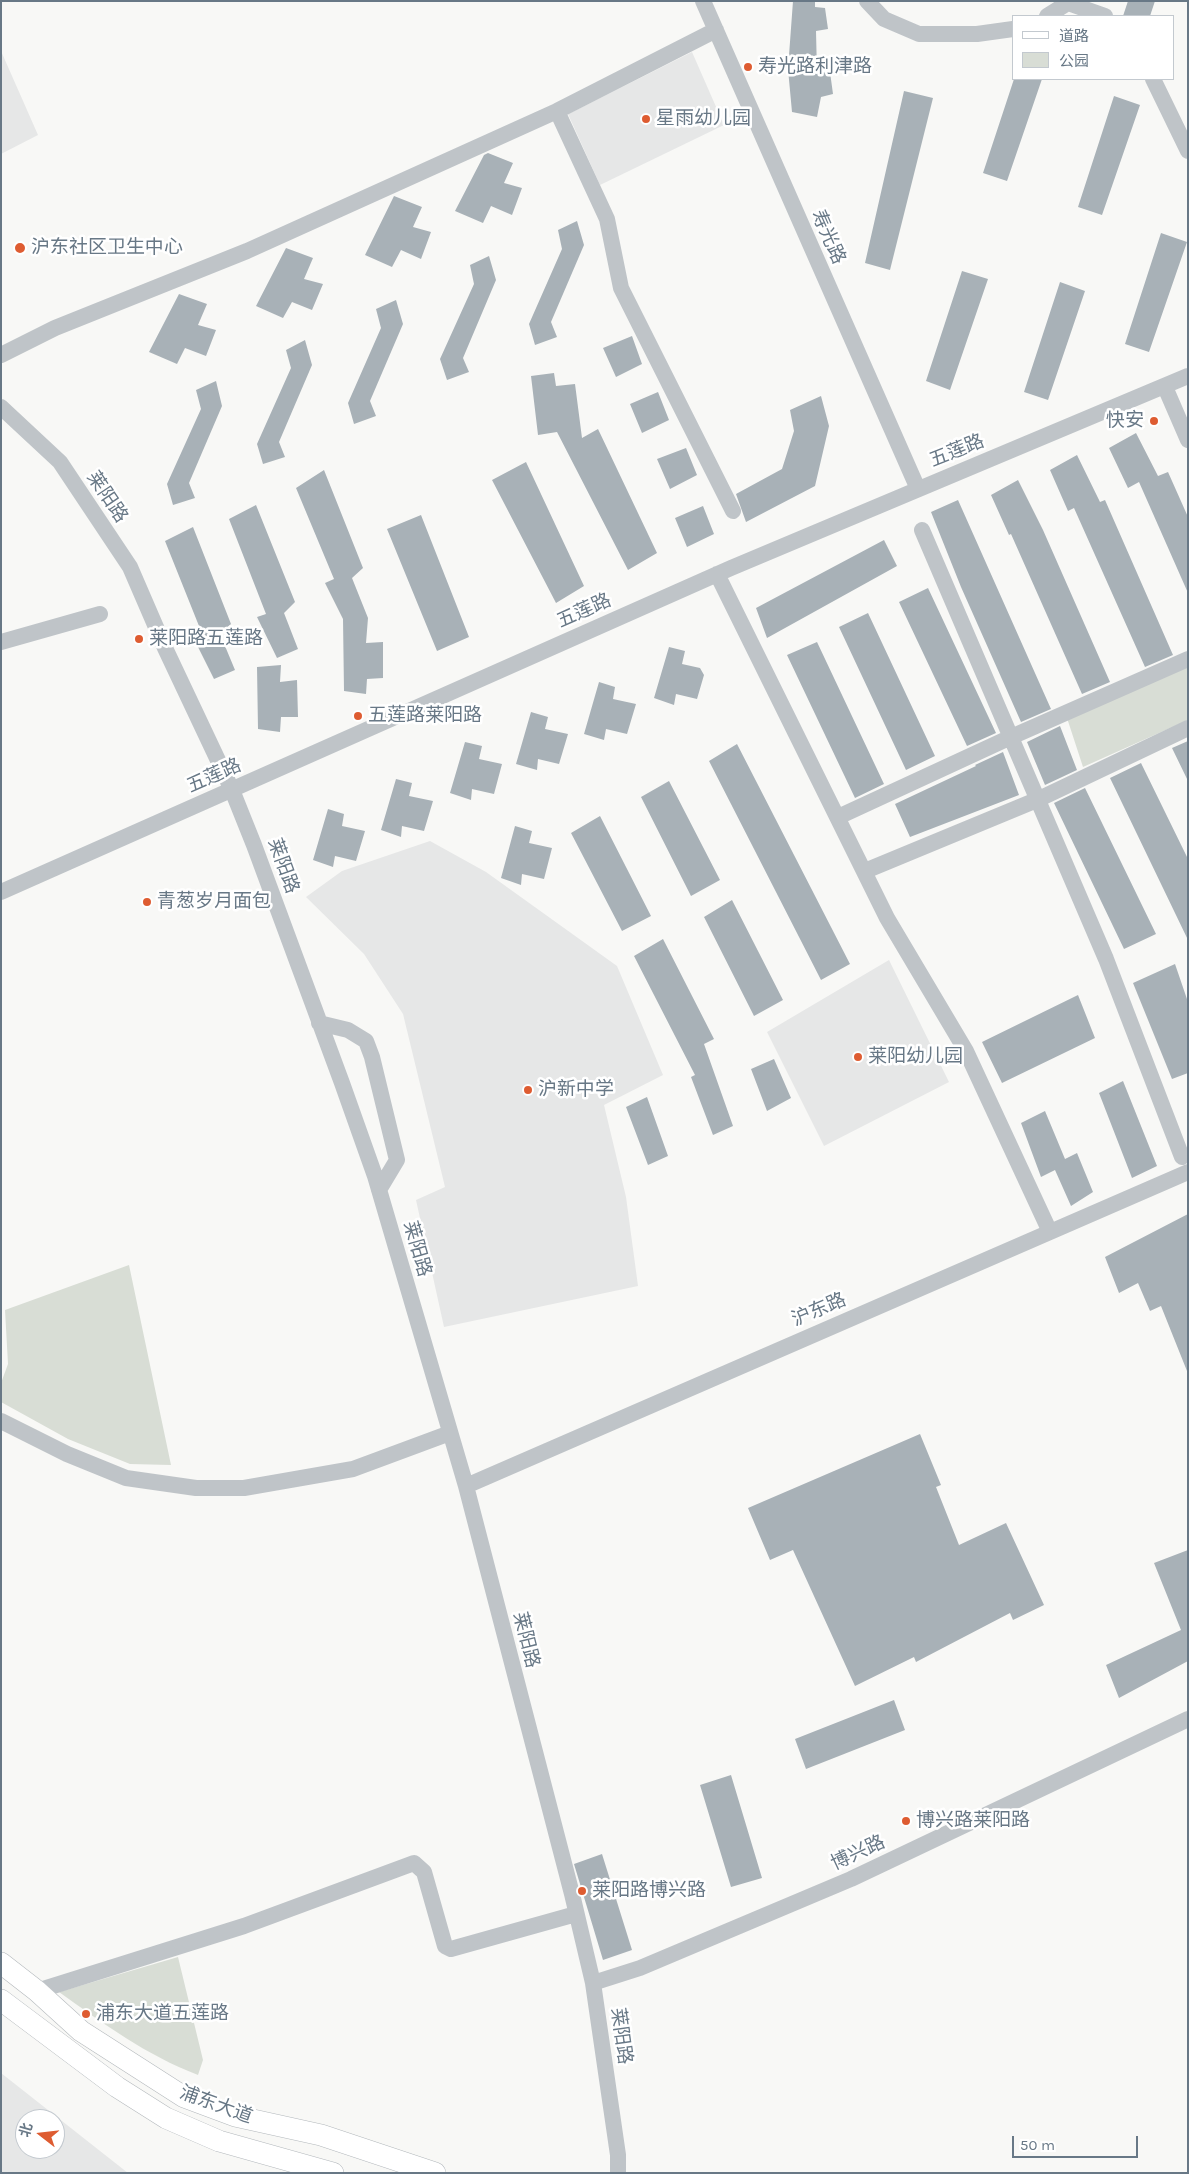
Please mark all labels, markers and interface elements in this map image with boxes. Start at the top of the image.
legend [1012,15,1174,80]
text: 道路 [1059,27,1089,45]
text: 公园 [1059,52,1089,70]
place label: 寿光路利津路 [758,56,872,78]
marker: 寿光路利津路 [742,61,754,73]
place label: 星雨幼儿园 [656,108,751,130]
marker: 星雨幼儿园 [640,113,652,125]
street label: 寿光路 [806,206,850,268]
place label: 沪东社区卫生中心 [31,237,183,259]
marker: 沪东社区卫生中心 [13,241,27,255]
place label: 快安 [1106,410,1144,432]
marker: 快安 [1148,415,1160,427]
street label: 五莲路 [926,430,988,472]
street label: 莱阳路 [82,467,132,527]
street label: 五莲路 [553,589,615,633]
place label: 莱阳路五莲路 [149,628,263,650]
marker: 莱阳路五莲路 [133,633,145,645]
place label: 五莲路莱阳路 [368,705,482,727]
marker: 五莲路莱阳路 [352,710,364,722]
street label: 五莲路 [183,754,245,798]
street label: 莱阳路 [263,835,303,897]
place label: 青葱岁月面包 [157,891,271,913]
marker: 青葱岁月面包 [141,896,153,908]
place label: 莱阳幼儿园 [868,1046,963,1068]
marker: 莱阳幼儿园 [852,1051,864,1063]
place label: 沪新中学 [538,1079,614,1101]
marker: 沪新中学 [522,1084,534,1096]
street label: 莱阳路 [398,1218,436,1280]
street label: 沪东路 [788,1288,850,1332]
street label: 莱阳路 [508,1610,544,1670]
place label: 博兴路莱阳路 [916,1810,1030,1832]
marker: 博兴路莱阳路 [900,1815,912,1827]
street label: 博兴路 [827,1831,889,1875]
place label: 莱阳路博兴路 [592,1880,706,1902]
marker: 莱阳路博兴路 [576,1885,588,1897]
place label: 浦东大道五莲路 [96,2003,229,2025]
street label: 莱阳路 [606,2006,636,2066]
marker: 浦东大道五莲路 [80,2008,92,2020]
street label: 浦东大道 [176,2081,256,2129]
north arrow [15,2109,65,2159]
text: 北 [16,2121,36,2139]
scale bar [1014,2126,1140,2158]
text: 50 m [1020,2136,1055,2154]

